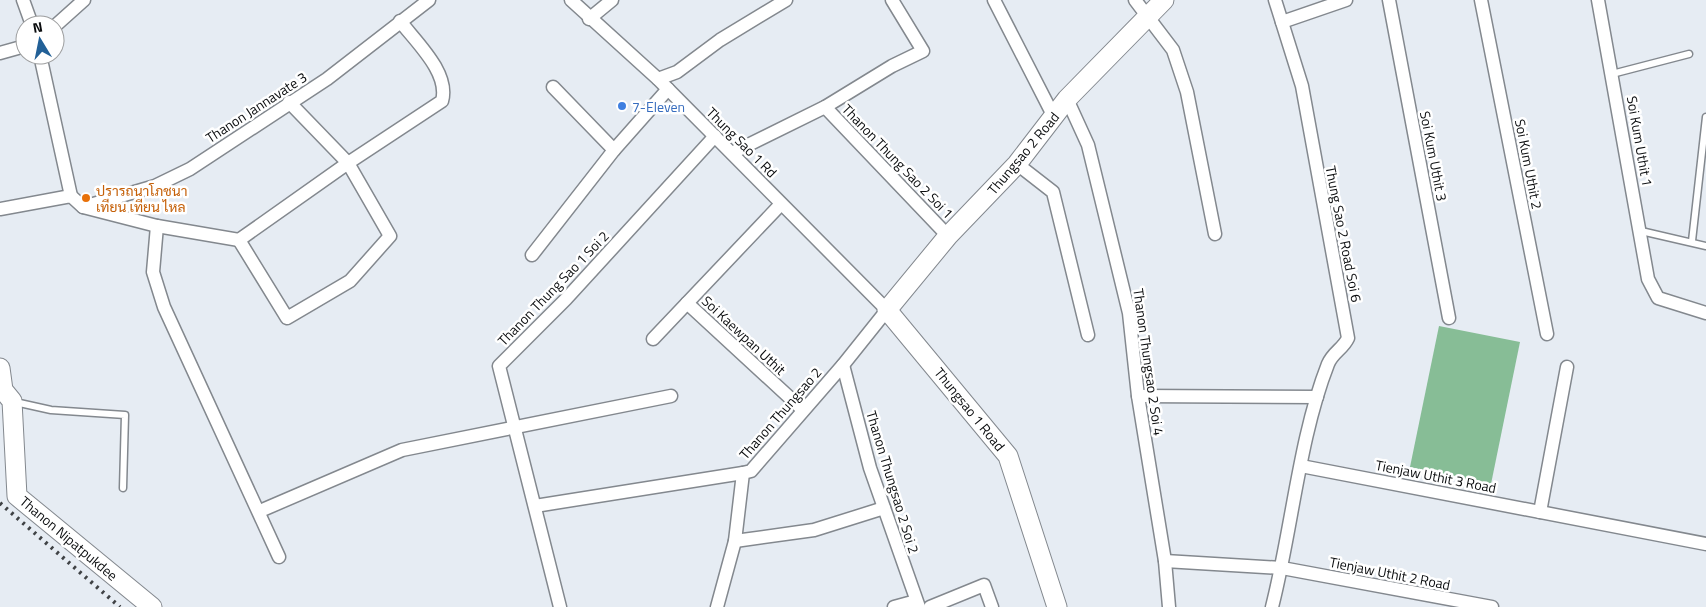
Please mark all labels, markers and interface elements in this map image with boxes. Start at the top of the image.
north arrow [15,15,65,65]
text: N [31,16,44,38]
street label: Thanon Jannavate 3 [201,66,311,148]
street label: Soi Kum Uthit 1 [1622,94,1658,188]
place label: 7-Eleven [632,96,685,117]
street label: Thanon Thung Sao 2 Soi 1 [837,99,959,223]
marker: 7-Eleven [616,100,628,112]
street label: Thung Sao 1 Rd [702,102,782,182]
street label: Thungsao 2 Road [982,107,1064,199]
street label: Soi Kum Uthit 3 [1415,109,1453,203]
street label: Soi Kum Uthit 2 [1510,117,1548,211]
street label: Thung Sao 2 Road Soi 6 [1320,164,1368,304]
place label: ปรารถนาโภชนา เทียน เทียน ไหล [96,180,187,217]
marker: ปรารถนาโภชนา เทียน เทียน ไหล [80,192,92,204]
street label: Thanon Thung Sao 1 Soi 2 [492,226,614,350]
street label: Thanon Thungsao 2 Soi 4 [1128,287,1170,437]
street label: Soi Kaewpan Uthit [697,290,791,380]
street label: Thanon Thungsao 2 [734,362,826,464]
street label: Thungsao 1 Road [930,363,1010,455]
street label: Thanon Thungsao 2 Soi 2 [861,408,925,556]
street label: Tienjaw Uthit 3 Road [1374,454,1498,498]
street label: Thanon Nipatpukdee [15,491,123,585]
street label: Tienjaw Uthit 2 Road [1328,551,1452,595]

